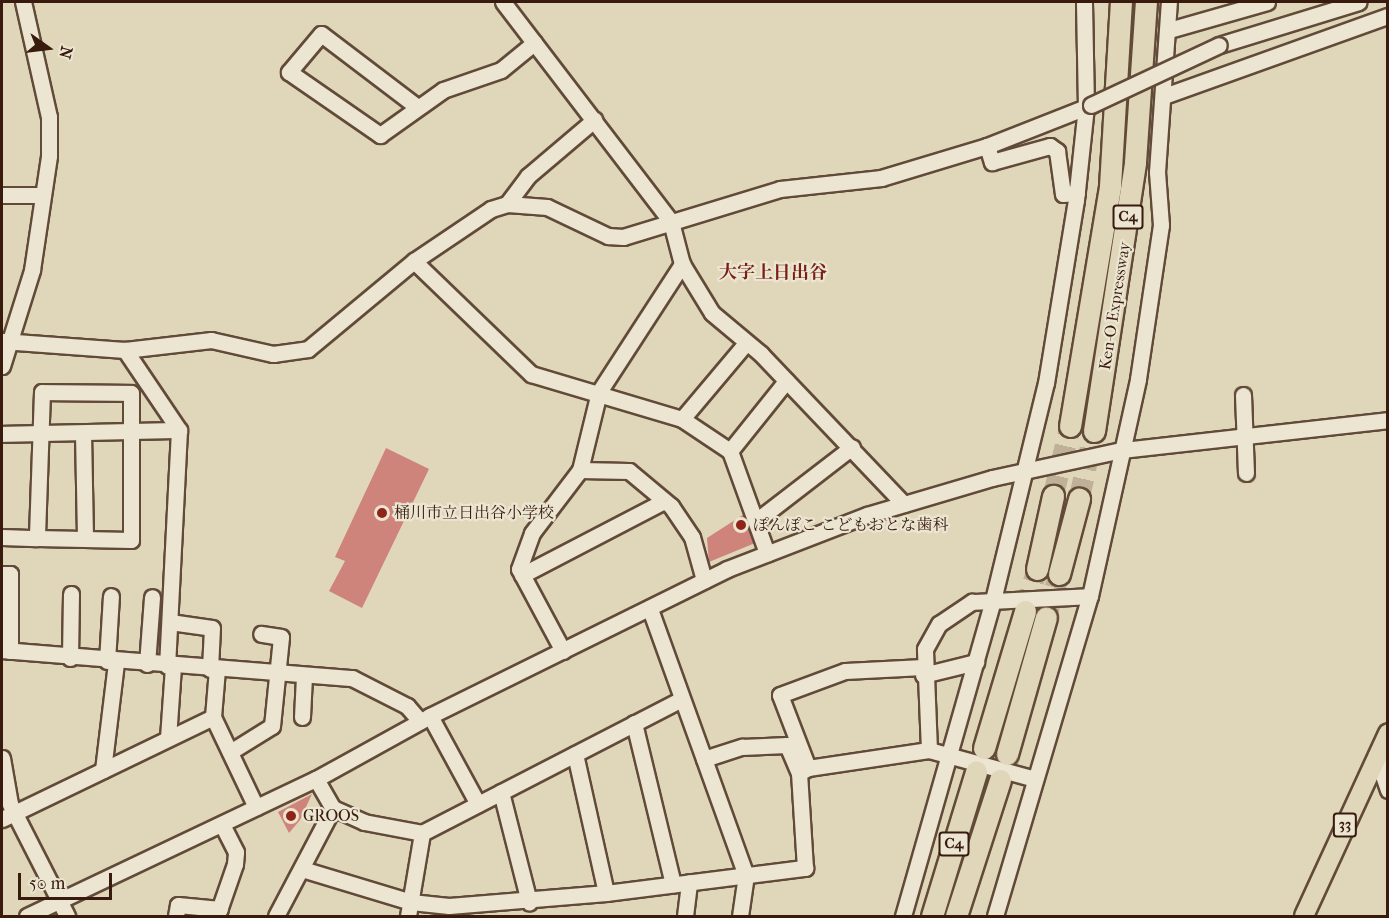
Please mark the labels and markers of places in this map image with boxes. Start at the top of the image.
place label: 桶川市立日出谷小学校 [394,503,554,523]
marker: 桶川市立日出谷小学校 [375,506,389,520]
place label: ぽんぽこ こどもおとな歯科 [753,515,948,535]
marker: ぽんぽこ こどもおとな歯科 [734,518,748,532]
place label: GROOS [303,806,359,826]
marker: GROOS [284,809,298,823]

